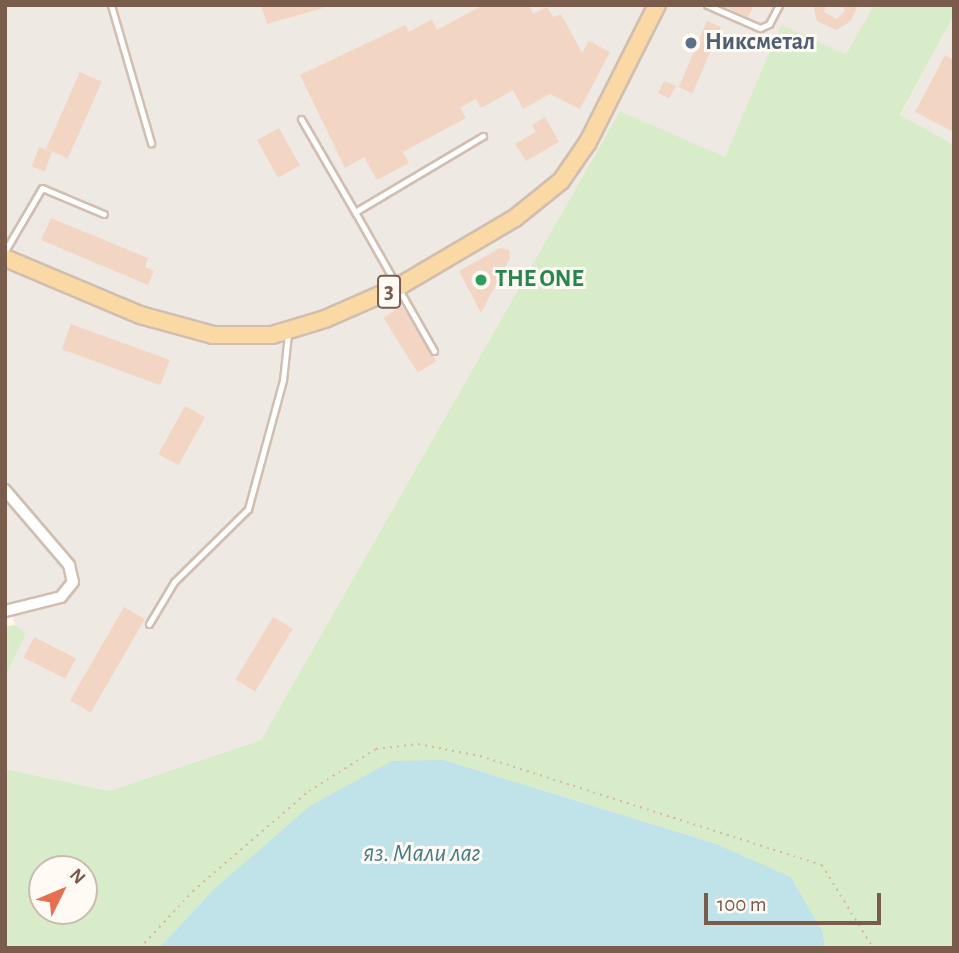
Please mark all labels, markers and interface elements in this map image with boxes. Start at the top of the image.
place label: Никсметал [705,29,815,57]
marker: Никсметал [683,35,699,51]
place label: THE ONE [495,266,584,294]
road number: 3 [377,272,401,312]
marker: THE ONE [473,272,489,288]
water label: яз. Мали лаг [363,838,481,870]
north arrow [28,855,98,925]
text: N [66,865,89,888]
scale bar [707,880,884,924]
text: 100 m [717,894,767,915]

